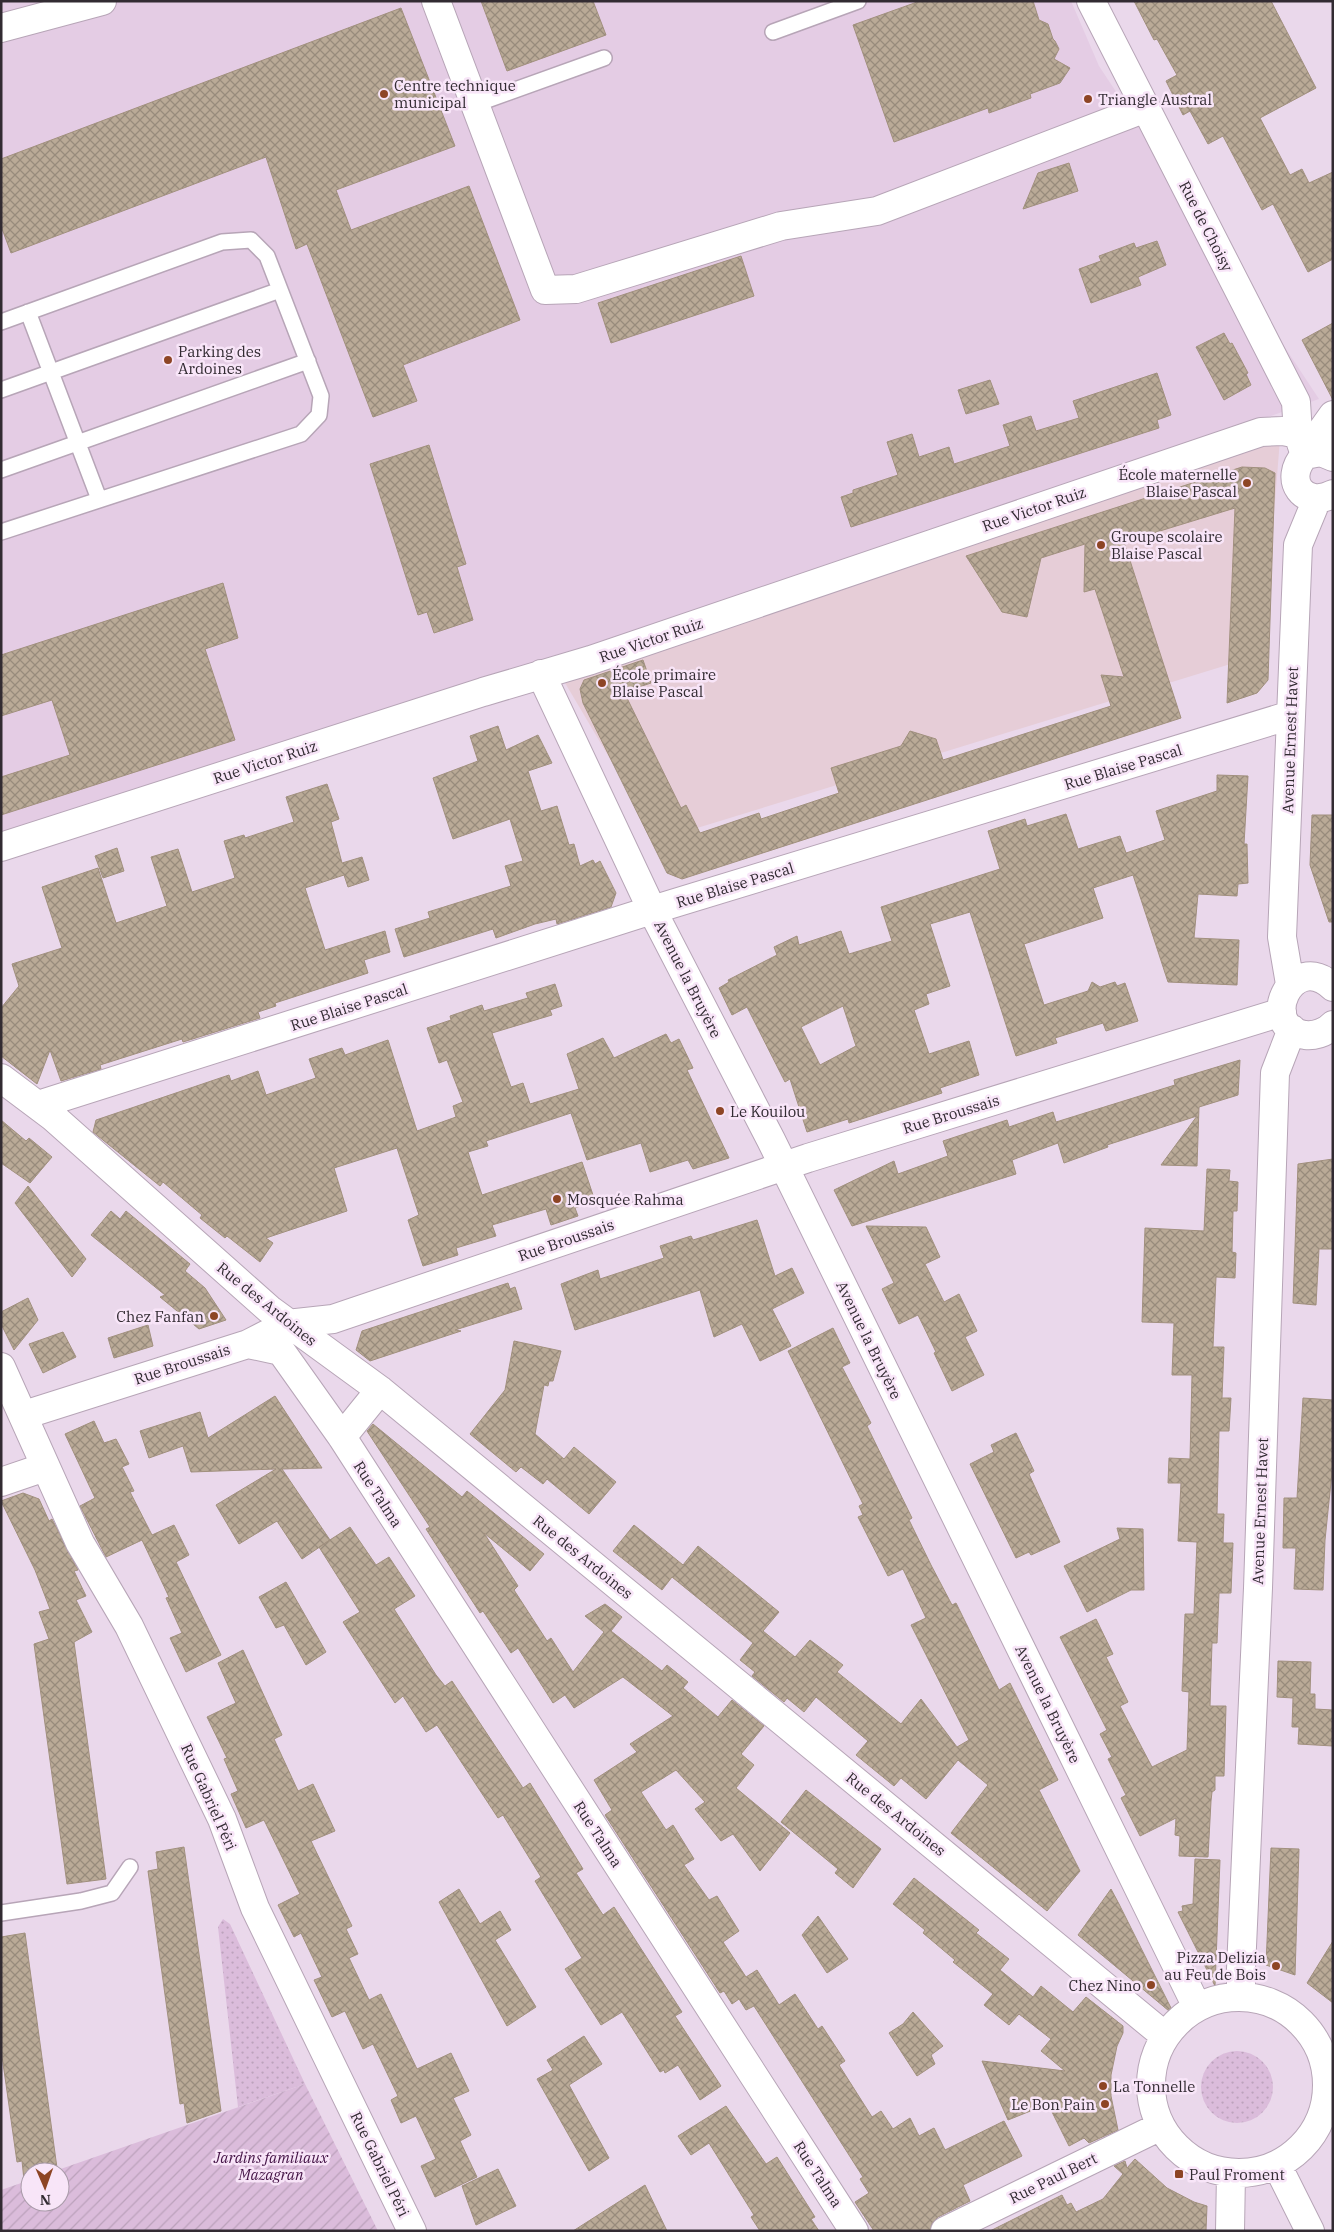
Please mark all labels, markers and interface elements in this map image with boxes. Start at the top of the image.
place label: Centre technique municipal [394,76,516,112]
marker: Centre technique municipal [378,88,390,100]
place label: Triangle Austral [1098,90,1212,109]
marker: Triangle Austral [1082,93,1094,105]
street label: Rue de Choisy [1175,178,1237,274]
place label: Parking des Ardoines [178,342,261,378]
marker: Parking des Ardoines [162,354,174,366]
place label: École maternelle Blaise Pascal [1118,465,1237,501]
marker: École maternelle Blaise Pascal [1241,477,1253,489]
street label: Rue Victor Ruiz [980,482,1088,536]
place label: Groupe scolaire Blaise Pascal [1111,527,1223,563]
marker: Groupe scolaire Blaise Pascal [1095,539,1107,551]
street label: Rue Victor Ruiz [597,613,705,667]
place label: École primaire Blaise Pascal [612,665,716,701]
street label: Avenue Ernest Havet [1278,666,1302,814]
marker: École primaire Blaise Pascal [596,677,608,689]
street label: Rue Victor Ruiz [210,736,320,788]
street label: Rue Blaise Pascal [1062,740,1184,794]
street label: Rue Blaise Pascal [674,858,796,912]
street label: Avenue la Bruyère [650,917,726,1041]
street label: Rue Blaise Pascal [288,979,410,1035]
street label: Rue Broussais [900,1090,1002,1138]
place label: Le Kouilou [730,1102,805,1121]
marker: Le Kouilou [714,1105,726,1117]
place label: Mosquée Rahma [567,1190,684,1209]
marker: Mosquée Rahma [551,1193,563,1205]
street label: Rue Broussais [516,1215,616,1265]
street label: Rue des Ardoines [213,1258,321,1350]
street label: Avenue la Bruyère [832,1278,906,1402]
place label: Chez Fanfan [116,1307,204,1326]
marker: Chez Fanfan [208,1310,220,1322]
street label: Rue Broussais [131,1340,233,1388]
street label: Avenue Ernest Havet [1248,1437,1272,1585]
street label: Rue Talma [350,1457,406,1531]
street label: Rue des Ardoines [529,1511,637,1603]
street label: Avenue la Bruyère [1011,1642,1085,1766]
street label: Rue Gabriel Péri [177,1741,241,1853]
street label: Rue des Ardoines [842,1768,950,1860]
street label: Rue Talma [570,1797,626,1871]
place label: Pizza Delizia au Feu de Bois [1164,1948,1266,1984]
marker: Pizza Delizia au Feu de Bois [1270,1960,1282,1972]
place label: Chez Nino [1068,1976,1141,1995]
marker: Chez Nino [1145,1979,1157,1991]
place label: La Tonnelle [1113,2077,1195,2096]
marker: La Tonnelle [1097,2080,1109,2092]
place label: Le Bon Pain [1011,2095,1095,2114]
marker: Le Bon Pain [1099,2098,1111,2110]
street label: Rue Gabriel Péri [346,2108,414,2220]
street label: Rue Talma [790,2137,846,2211]
park label: Jardins familiaux Mazagran [213,2148,329,2184]
street label: Rue Paul Bert [1006,2149,1100,2207]
north arrow [20,2162,70,2212]
place label: Paul Froment [1189,2165,1285,2184]
marker: Paul Froment [1173,2168,1185,2180]
text: N [40,2191,51,2209]

